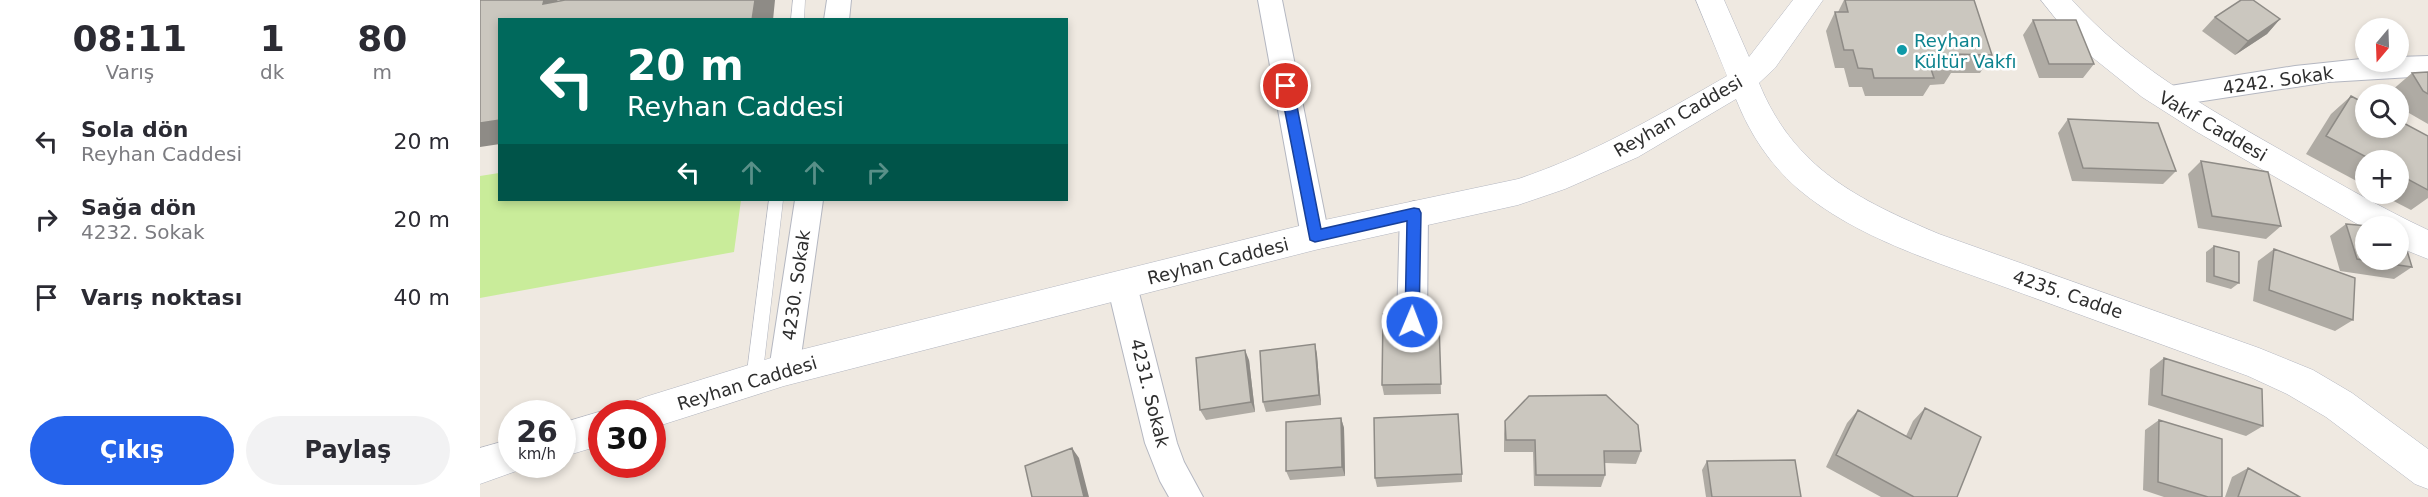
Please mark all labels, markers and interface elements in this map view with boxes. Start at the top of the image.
text: 08:11 [73,18,187,59]
text: 1 [260,18,285,59]
text: 80 [357,18,407,59]
north arrow [2355,18,2409,72]
map controls [2355,18,2409,270]
place label: Reyhan Kültür Vakfı [1914,30,2017,72]
text: 20 m [627,41,744,90]
icon: left [528,42,606,120]
marker: Reyhan Kültür Vakfı [1895,43,1909,57]
text: Varış [106,60,154,84]
text: dk [260,60,284,84]
text: m [373,60,392,84]
pin [1260,60,1311,111]
street label: 4242. Sokak [2221,62,2335,98]
icon: arrive [1269,69,1302,102]
street label: Reyhan Caddesi [1610,71,1746,161]
button: search [2355,84,2409,138]
street label: Vakıf Caddesi [2155,87,2271,165]
text: Reyhan Caddesi [627,91,844,122]
text: Sola dön [81,117,189,142]
icon: left [30,125,63,158]
text: 20 m [394,129,450,154]
text: Reyhan Caddesi [81,142,242,166]
button: + [2355,150,2409,204]
icon: left [672,156,705,189]
icon: ahead [735,156,768,189]
icon: ahead [798,156,831,189]
icon: right [861,156,894,189]
text: Sağa dön [81,195,196,220]
icon: right [30,203,63,236]
text: 20 m [394,207,450,232]
button: − [2355,216,2409,270]
text: 4232. Sokak [81,220,205,244]
street label: 4230. Sokak [778,228,814,342]
street label: Reyhan Caddesi [1145,233,1291,289]
street label: 4235. Cadde [2010,265,2126,323]
icon: arrive [30,281,63,314]
text: Varış noktası [81,285,242,310]
text: 40 m [394,285,450,310]
position arrow [1380,290,1444,354]
street label: 4231. Sokak [1126,336,1174,450]
street label: Reyhan Caddesi [675,352,819,414]
speed limit sign: 30 [588,400,666,478]
text: 26 [516,414,558,449]
button: Çıkış [30,416,234,485]
button: Paylaş [246,416,450,485]
text: km/h [518,445,556,463]

